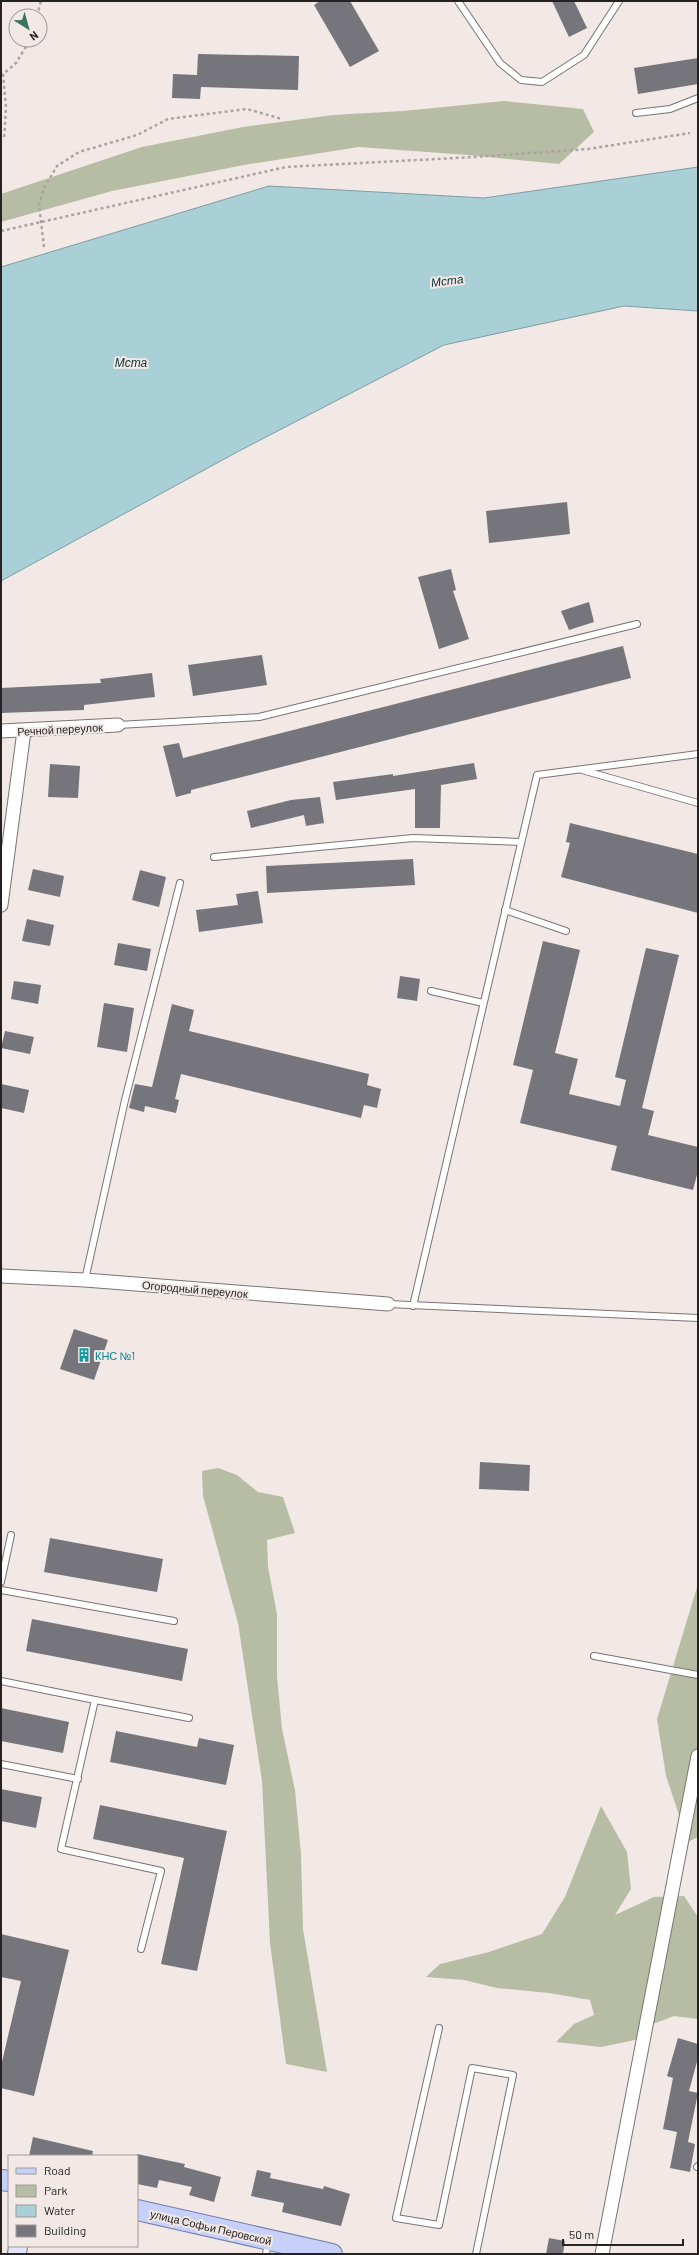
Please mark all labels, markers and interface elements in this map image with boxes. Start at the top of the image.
north arrow [8,8,48,48]
text: N [27,29,41,44]
water label: Мста [430,271,464,289]
water label: Мста [115,355,148,369]
street label: Речной переулок [17,720,103,738]
street label: Огородный переулок [142,1278,249,1300]
building icon: КНС №1 [76,1347,92,1363]
place label: КНС №1 [95,1349,135,1362]
legend [8,2155,138,2247]
text: Road [44,2163,71,2177]
text: Park [44,2183,68,2197]
text: Water [44,2203,76,2217]
street label: улица Софьи Перовской [149,2207,273,2247]
scale bar [563,2221,683,2247]
text: Building [44,2223,86,2237]
text: 50 m [569,2227,594,2241]

